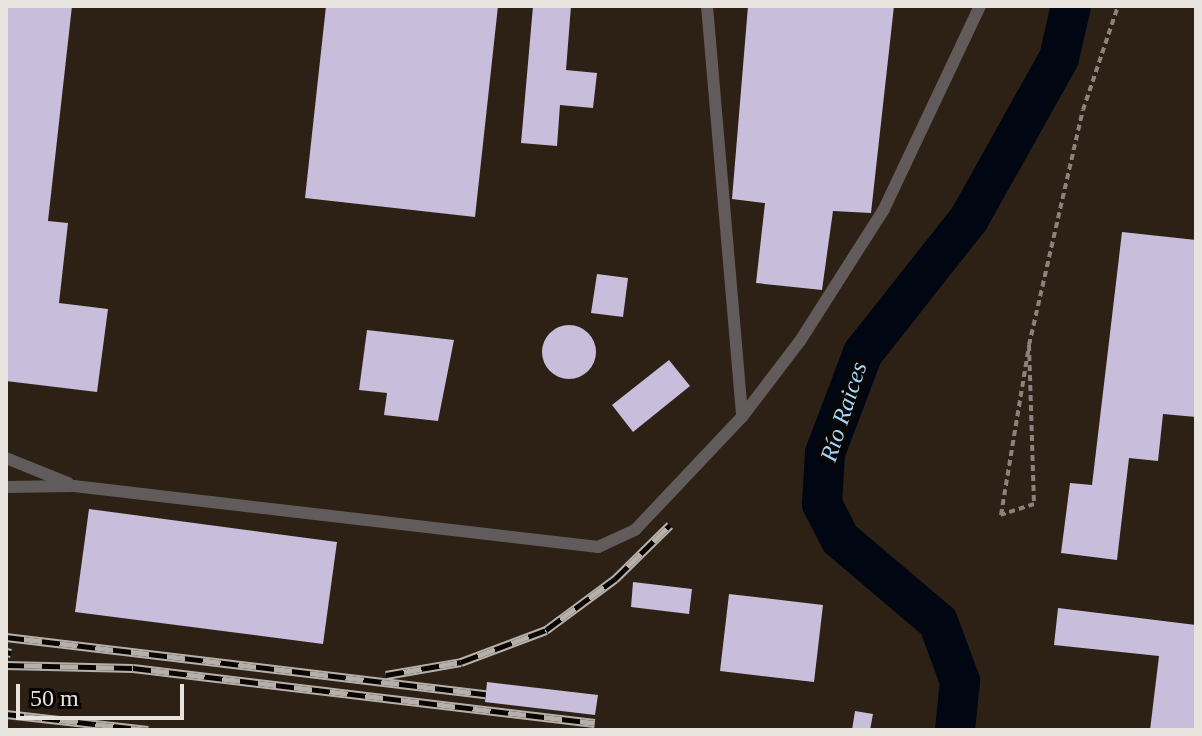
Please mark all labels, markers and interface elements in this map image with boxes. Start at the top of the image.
water label: Río Raices [814,358,874,466]
scale bar [20,668,188,718]
text: 50 m [30,685,79,711]

